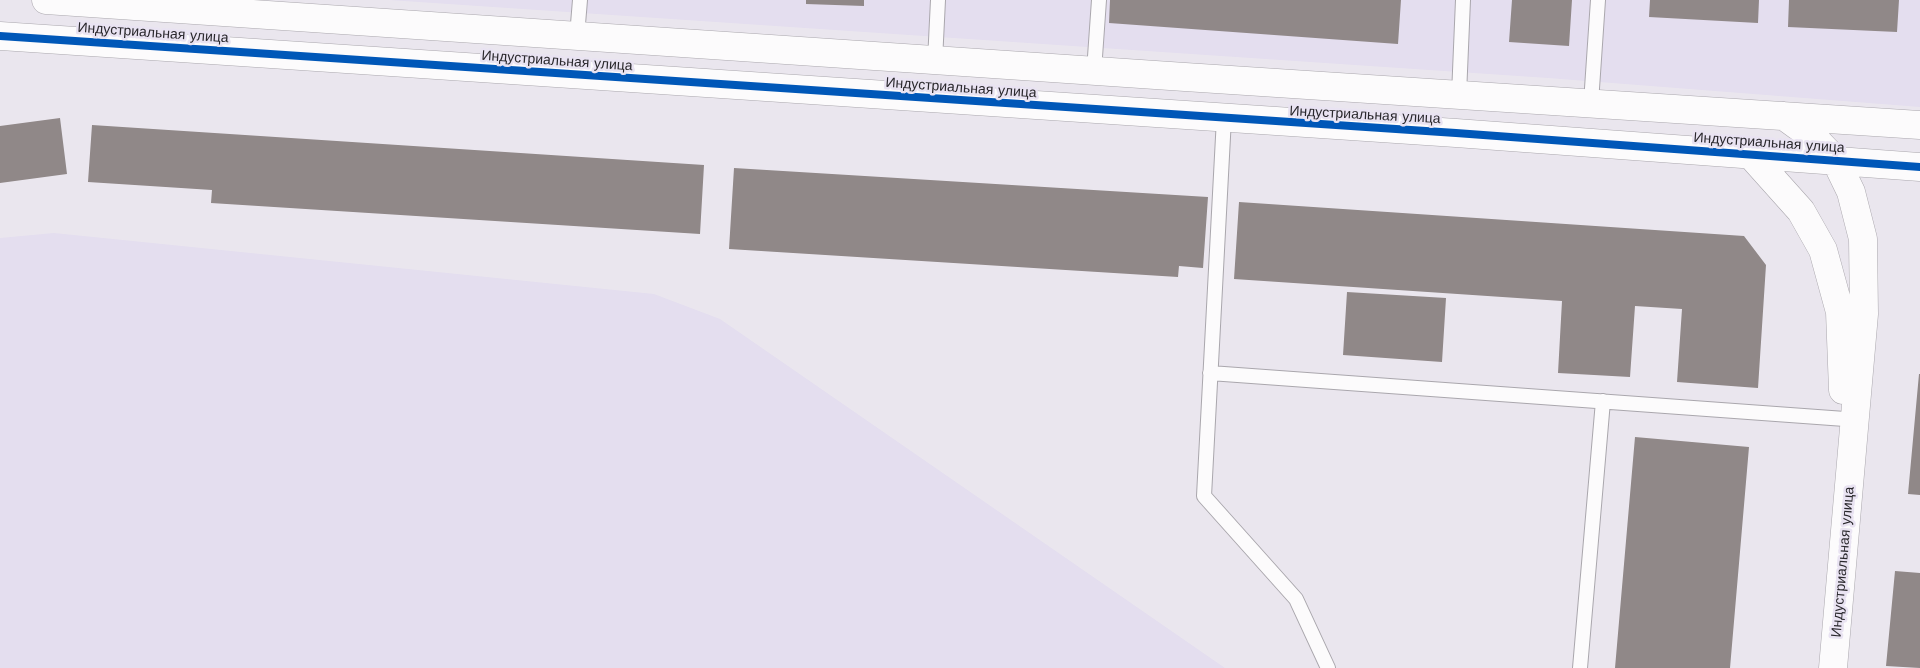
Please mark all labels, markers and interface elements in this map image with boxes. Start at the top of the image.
street label: Индустриальная улица [77,19,229,47]
street label: Индустриальная улица [481,47,633,75]
street label: Индустриальная улица [885,74,1037,102]
street label: Индустриальная улица [1289,103,1441,127]
street label: Индустриальная улица [1693,129,1845,157]
street label: Индустриальная улица [1828,486,1858,638]

